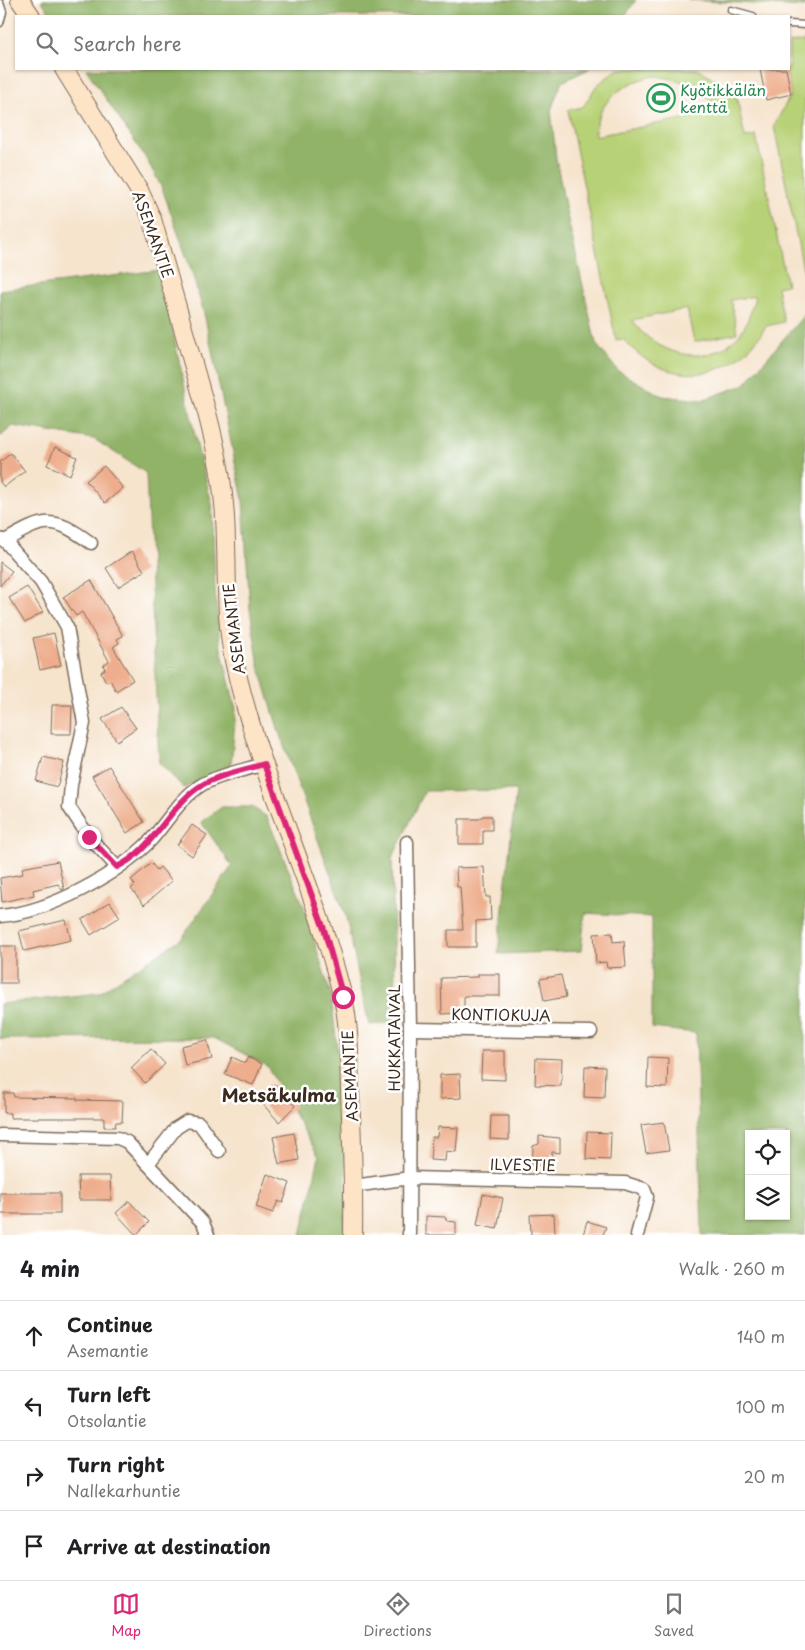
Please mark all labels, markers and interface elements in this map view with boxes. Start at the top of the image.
search box [15,15,790,70]
icon: search [33,29,61,57]
text: Search here [73,29,182,57]
place label: Kyötikkälän kenttä [680,78,766,118]
sports icon: Kyötikkälän kenttä [646,83,676,113]
street label: ASEMANTIE [127,187,181,281]
street label: ASEMANTIE [216,582,250,676]
route end [78,826,101,849]
street label: HUKKATAIVAL [382,984,405,1092]
route start [332,986,355,1009]
street label: KONTIOKUJA [451,1002,551,1026]
street label: ASEMANTIE [335,1030,363,1122]
district label: Metsäkulma [222,1081,336,1108]
map controls [745,1130,790,1220]
button: locate [745,1130,790,1175]
street label: ILVESTIE [490,1152,556,1176]
button: layers [745,1175,790,1220]
text: 4 min [20,1252,80,1284]
text: Walk · 260 m [679,1256,785,1280]
text: Continue [67,1310,153,1338]
icon: ahead [20,1322,48,1350]
text: 140 m [737,1324,785,1348]
text: Asemantie [67,1338,149,1362]
text: Turn left [67,1380,151,1408]
icon: left [20,1392,48,1420]
text: 100 m [736,1394,785,1418]
text: Otsolantie [67,1408,146,1432]
text: Turn right [67,1450,165,1478]
icon: right [20,1462,48,1490]
text: 20 m [744,1464,785,1488]
text: Nallekarhuntie [67,1478,180,1502]
icon: arrive [20,1532,48,1560]
text: Arrive at destination [67,1532,271,1560]
tab: Map [111,1590,141,1641]
tab: Directions [364,1590,432,1641]
tab: Saved [654,1590,694,1641]

